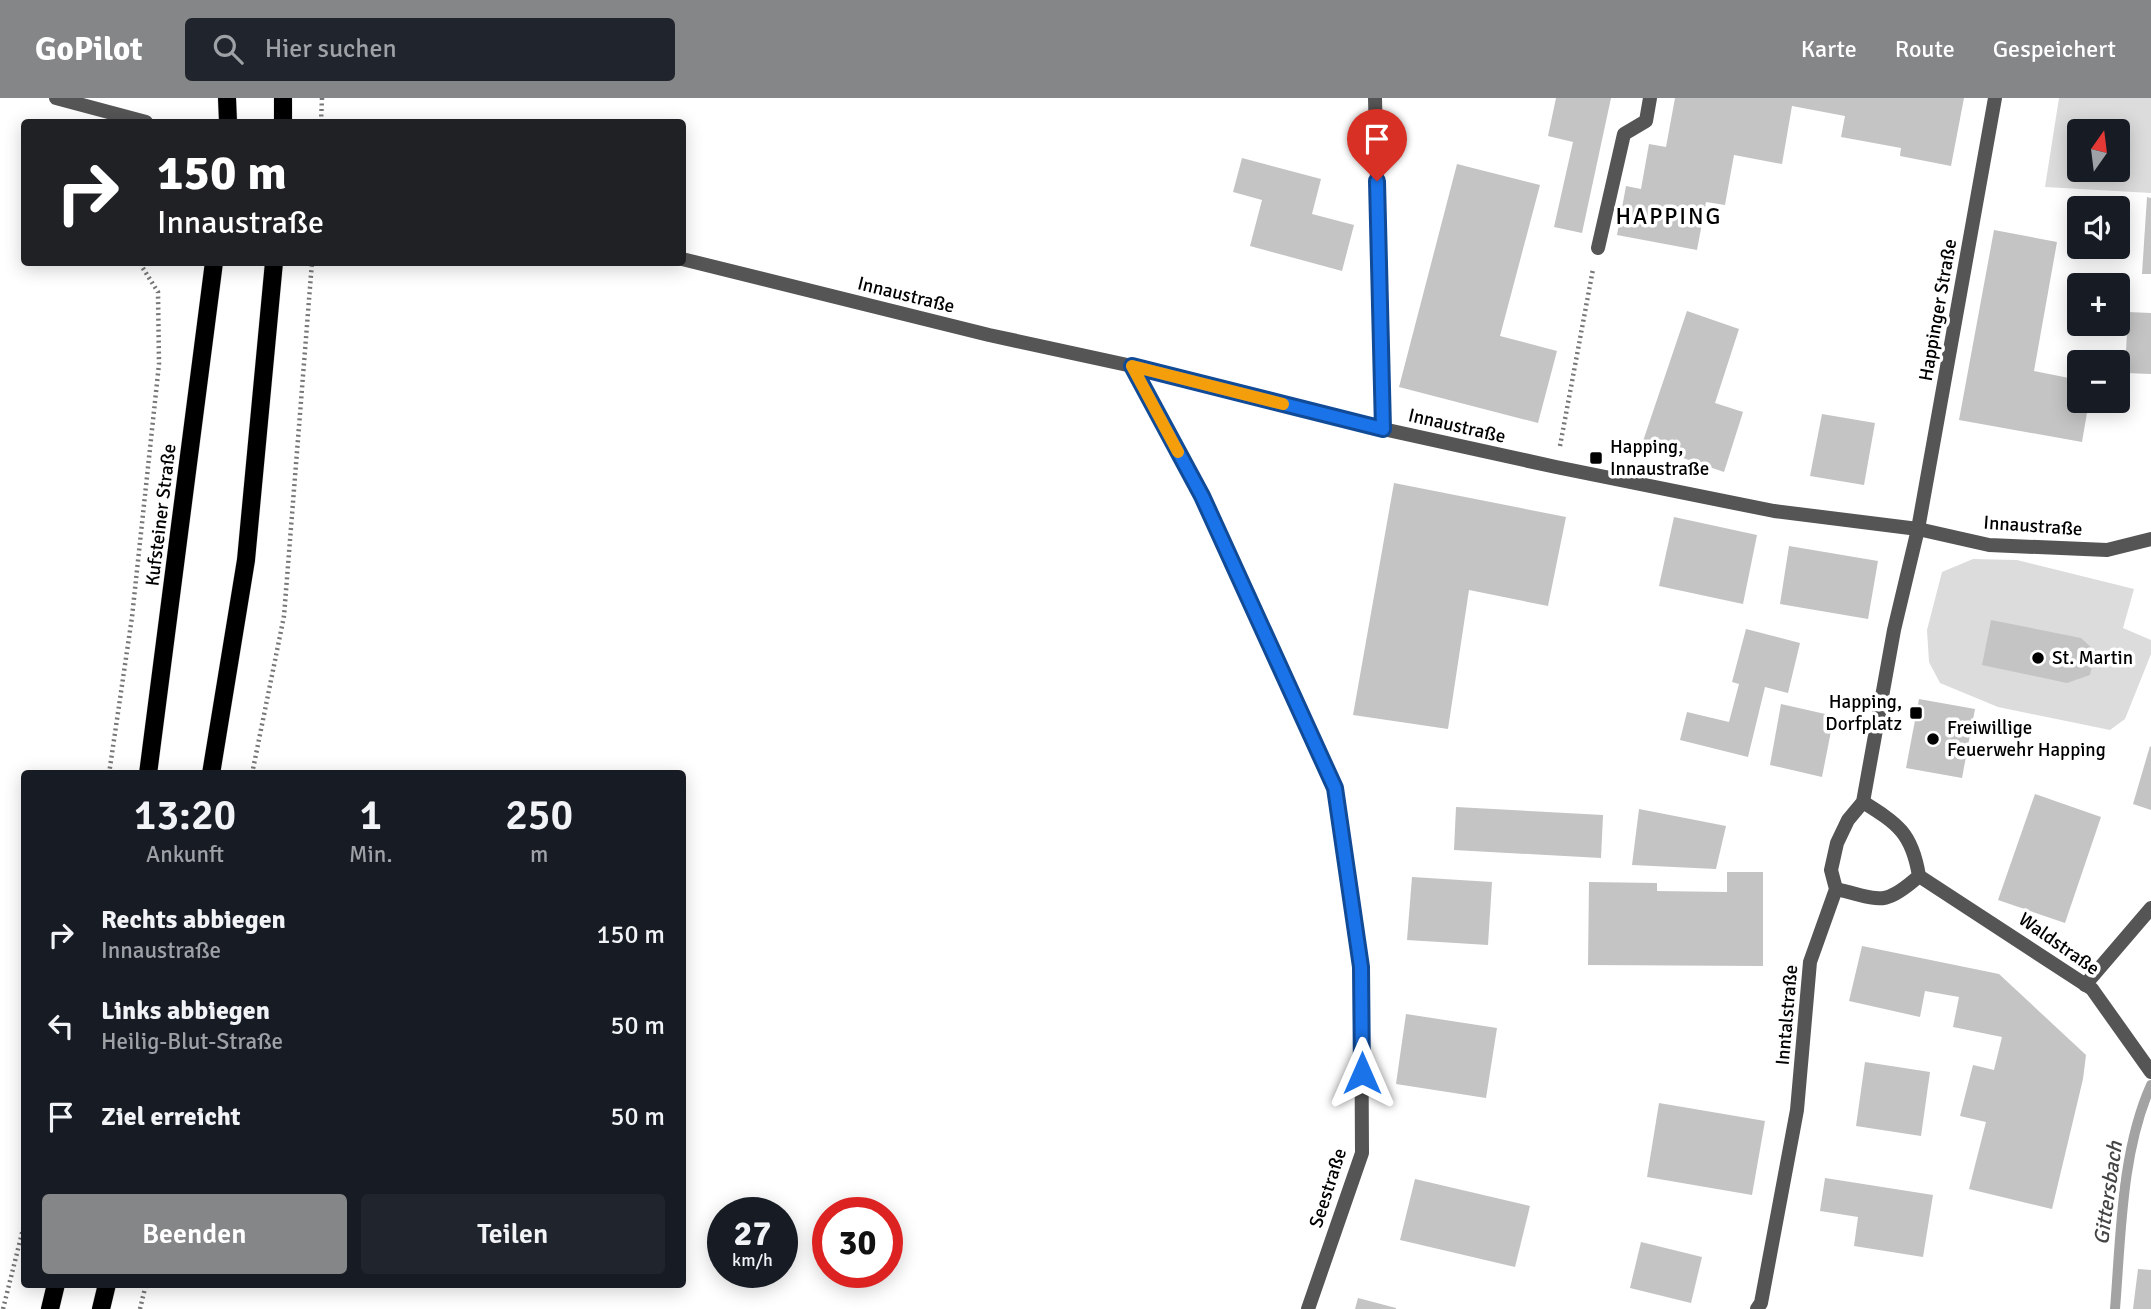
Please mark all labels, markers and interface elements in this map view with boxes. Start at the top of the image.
search box [185,18,675,81]
text: GoPilot [35,29,143,70]
icon: search [209,30,247,68]
text: Hier suchen [265,33,397,65]
text: Karte [1801,34,1857,64]
text: Route [1895,34,1955,64]
text: Gespeichert [1993,34,2116,64]
pin [1347,109,1407,181]
north arrow [2067,119,2130,182]
map controls [2067,119,2130,413]
icon: arrive [1358,120,1396,158]
text: 150 m [157,143,287,203]
icon: right [42,147,133,238]
button: sound [2067,196,2130,259]
district label: HAPPING [1616,202,1722,231]
text: Innaustraße [157,203,324,242]
street label: Happinger Straße [1914,237,1962,383]
street label: Innaustraße [855,271,957,319]
button: + [2067,273,2130,336]
button: − [2067,350,2130,413]
street label: Innaustraße [1406,403,1508,449]
place label: Happing, Innaustraße [1610,435,1709,481]
street label: Kufsteiner Straße [140,442,182,588]
marker: Happing, Innaustraße [1588,450,1604,466]
street label: Innaustraße [1983,511,2083,541]
place label: St. Martin [2052,646,2133,670]
marker: St. Martin [2030,650,2046,666]
place label: Happing, Dorfplatz [1825,690,1902,736]
marker: Happing, Dorfplatz [1908,705,1924,721]
place label: Freiwillige Feuerwehr Happing [1947,716,2106,762]
marker: Freiwillige Feuerwehr Happing [1925,731,1941,747]
text: 13:20 [134,790,236,841]
text: 1 [359,790,382,841]
text: 250 [505,790,573,841]
text: Ankunft [146,840,224,869]
text: Min. [349,840,392,869]
text: m [530,840,548,869]
text: Rechts abbiegen [101,904,286,936]
street label: Waldstraße [2014,907,2104,981]
icon: right [42,916,80,954]
text: 150 m [596,919,665,951]
text: Innaustraße [101,936,221,965]
street label: Inntalstraße [1771,964,1803,1066]
text: Links abbiegen [101,995,270,1027]
icon: left [42,1007,80,1045]
text: 50 m [610,1010,665,1042]
text: Heilig-Blut-Straße [101,1027,283,1056]
position arrow [1325,1036,1399,1110]
icon: arrive [42,1098,80,1136]
text: Ziel erreicht [101,1101,241,1133]
text: 50 m [610,1101,665,1133]
water label: Gittersbach [2088,1139,2128,1246]
street label: Seestraße [1304,1145,1352,1231]
button: Beenden [42,1194,347,1274]
button: Teilen [361,1194,665,1274]
speed limit sign: 30 [812,1197,903,1288]
text: 27 [734,1212,771,1255]
text: km/h [732,1249,773,1271]

